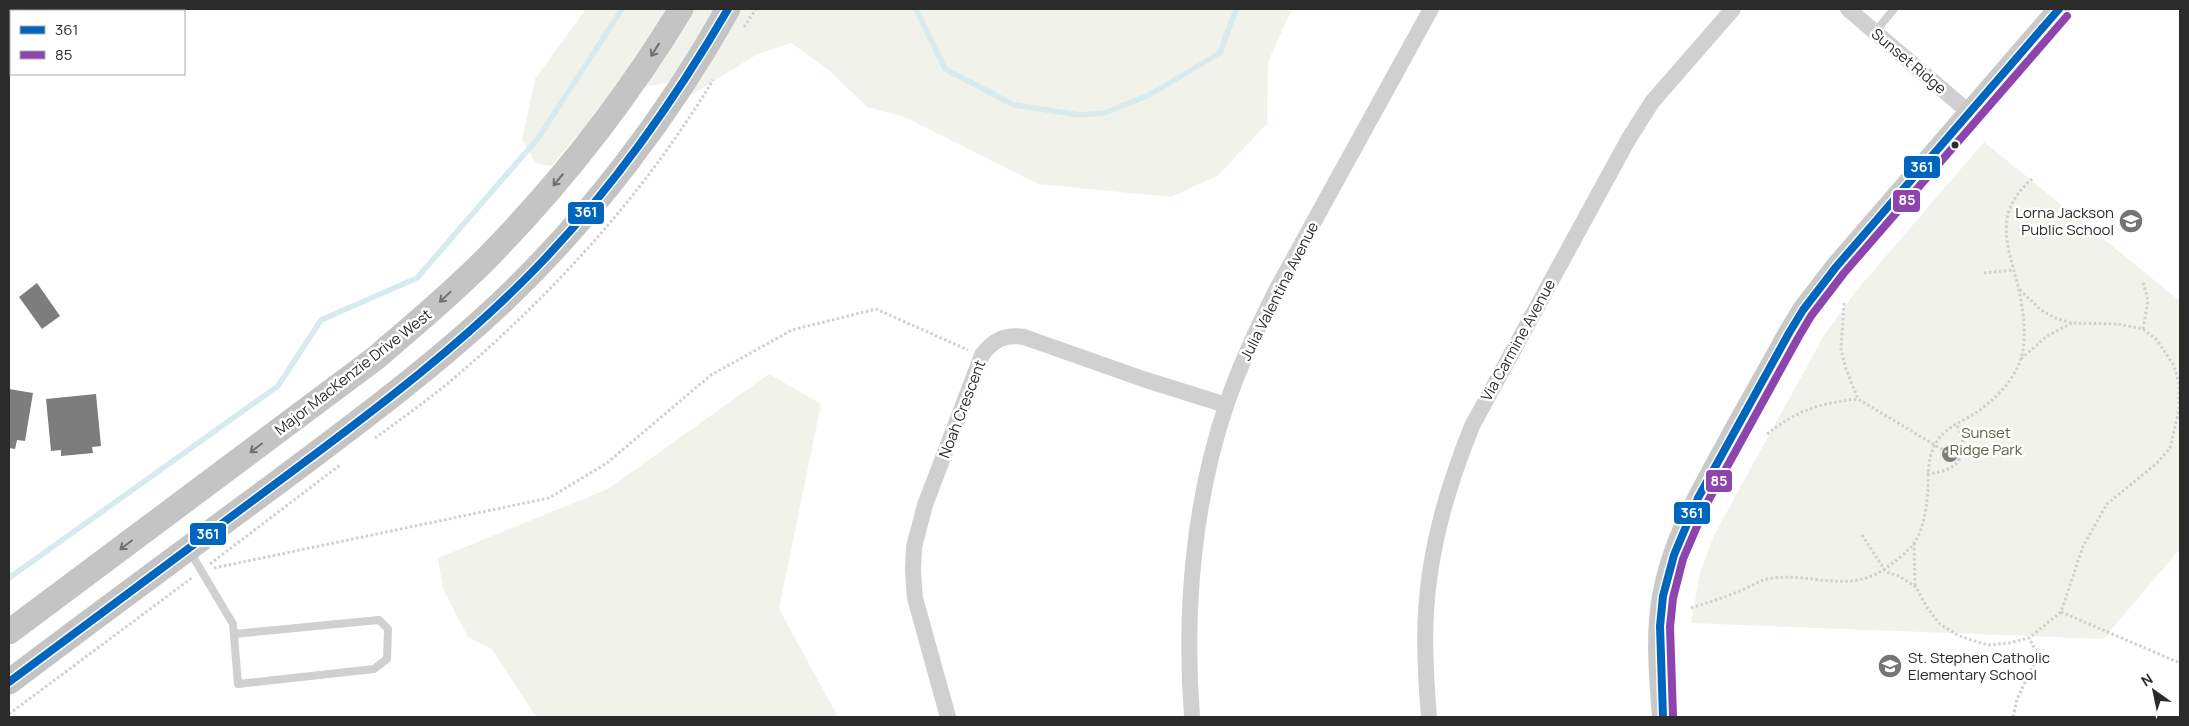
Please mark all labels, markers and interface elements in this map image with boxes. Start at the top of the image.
legend [10,10,185,75]
text: 361 [55,19,78,40]
street label: Sunset Ridge [1867,23,1951,99]
one-way arrow [650,43,660,57]
text: 85 [55,44,72,65]
unlabelled marker [1950,140,1960,150]
line badge: 361 [1903,155,1941,179]
text: 361 [1911,157,1933,176]
one-way arrow [552,173,563,186]
line badge: 85 [1892,189,1921,213]
text: 85 [1899,190,1915,209]
line badge: 361 [567,201,605,225]
text: 361 [575,202,597,221]
place label: Lorna Jackson Public School [2015,202,2114,240]
school or university icon: Lorna Jackson Public School [2118,208,2144,234]
street label: Julia Valentina Avenue [1235,218,1323,364]
street label: Via Carmine Avenue [1476,275,1560,405]
one-way arrow [439,291,452,303]
street label: Major MacKenzie Drive West [270,304,436,440]
street label: Noah Crescent [934,357,990,461]
park label: Sunset Ridge Park [1950,422,2023,460]
one-way arrow [249,443,263,453]
line badge: 85 [1705,469,1733,493]
text: 85 [1711,471,1727,490]
line badge: 361 [1673,501,1711,525]
text: 361 [1681,503,1703,522]
line badge: 361 [189,522,227,546]
text: 361 [197,524,219,543]
one-way arrow [119,540,133,550]
place label: St. Stephen Catholic Elementary School [1908,647,2050,685]
school or university icon: St. Stephen Catholic Elementary School [1877,653,1903,679]
north arrow [2129,666,2179,716]
text: N [2137,669,2156,690]

